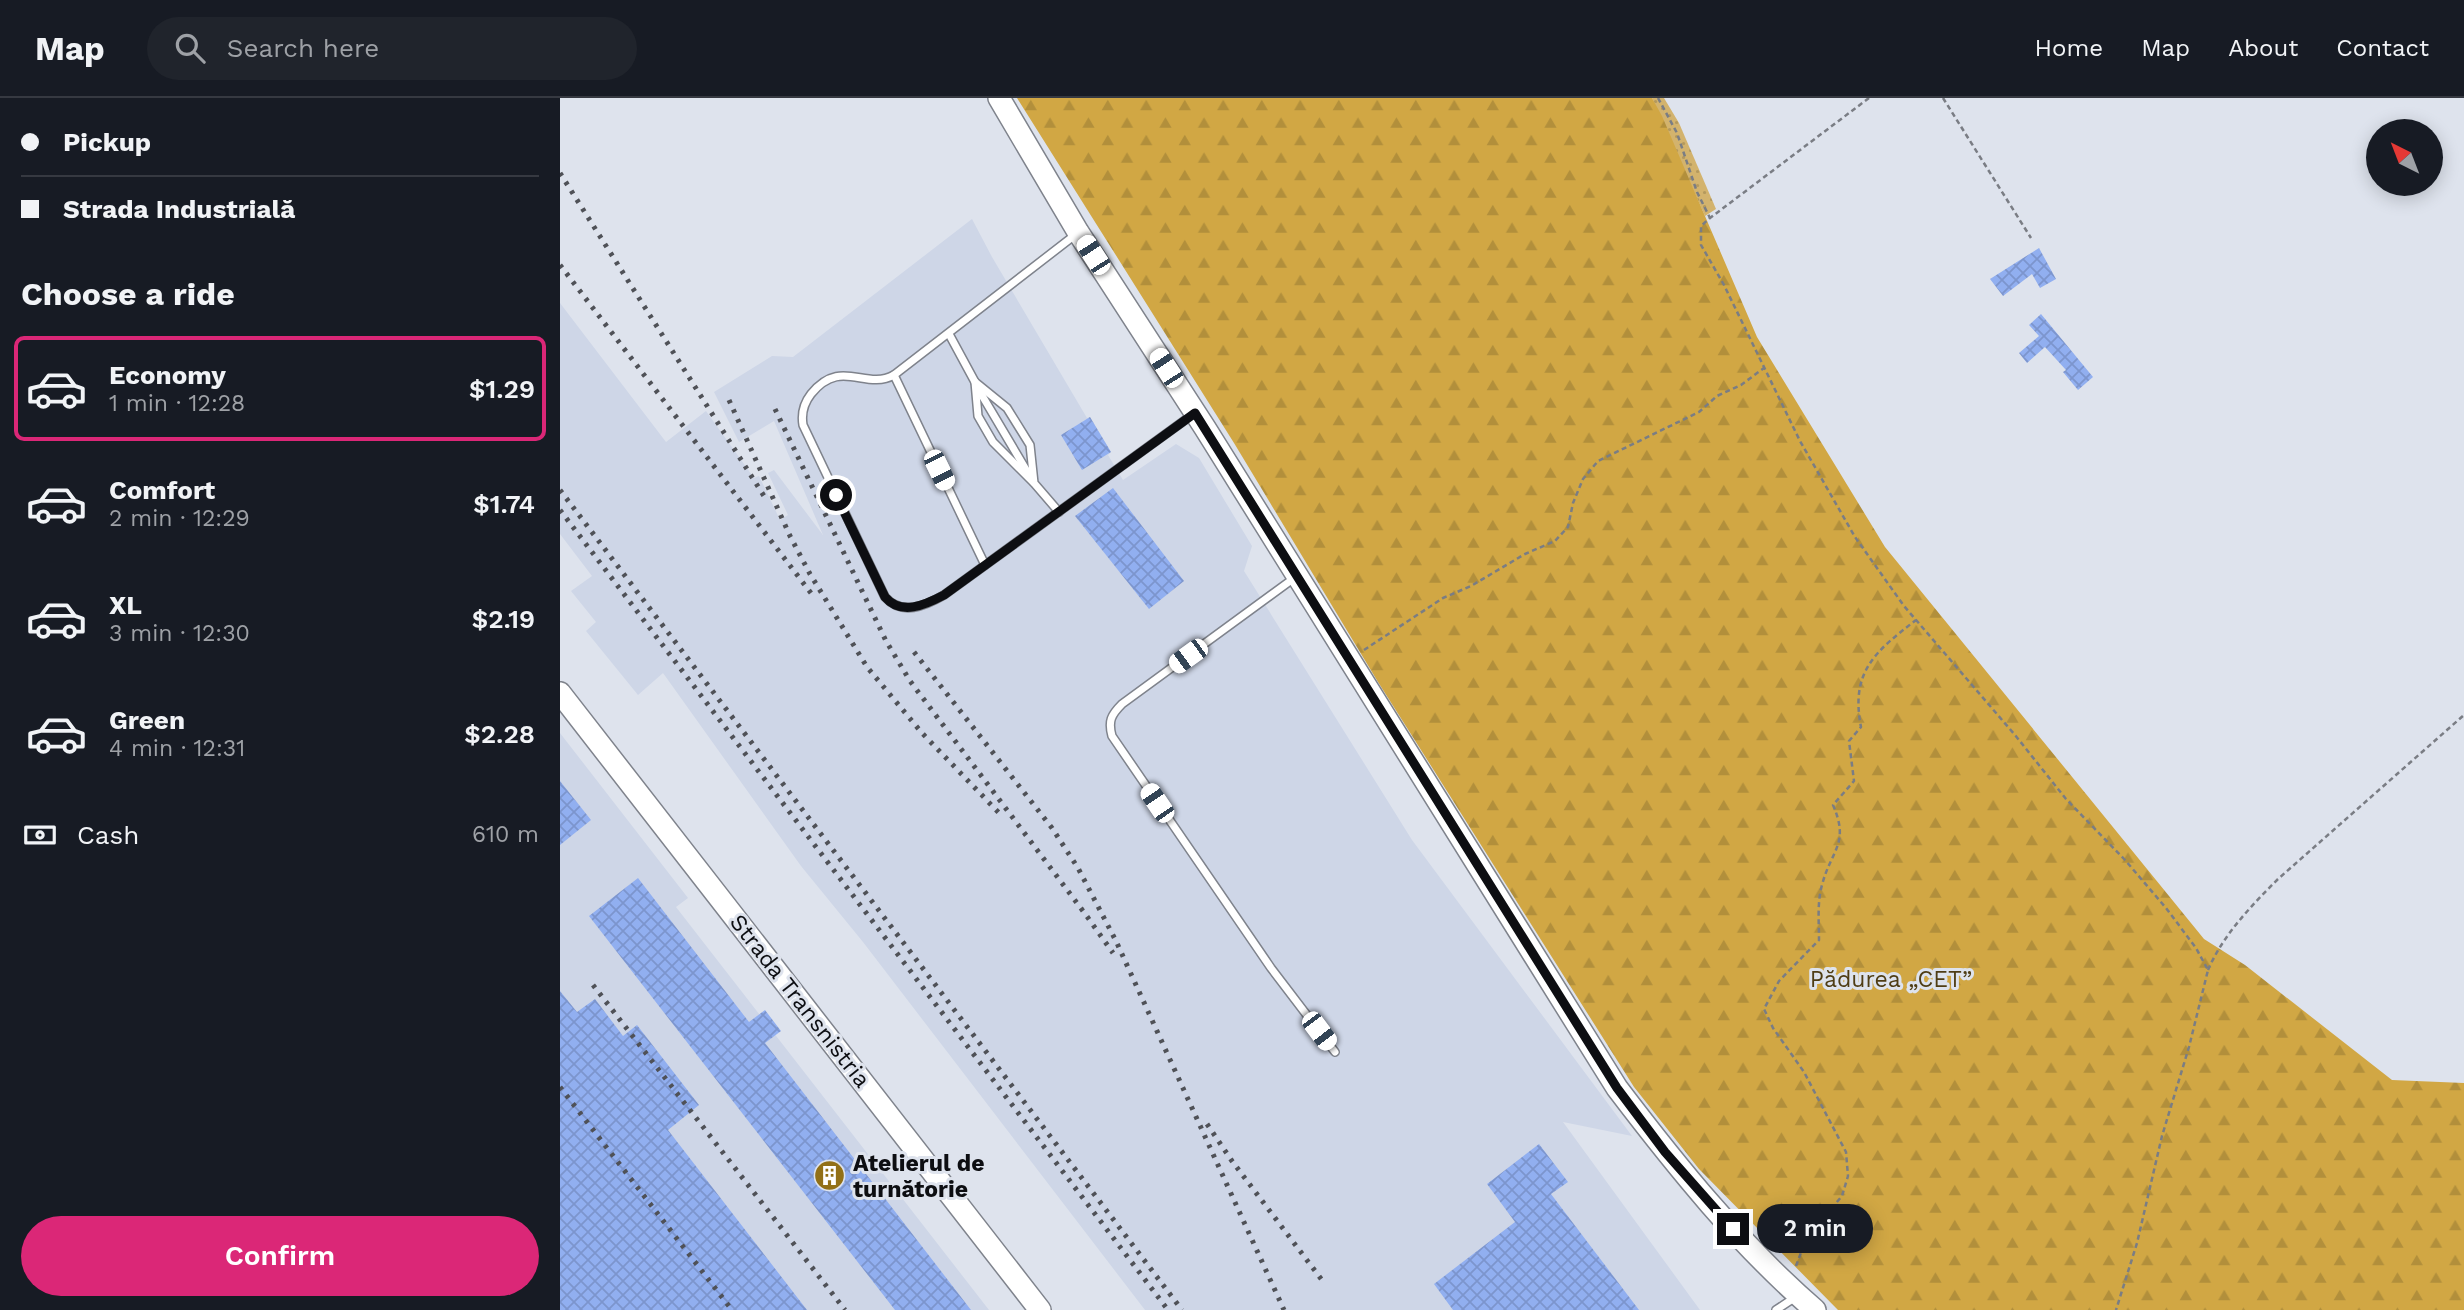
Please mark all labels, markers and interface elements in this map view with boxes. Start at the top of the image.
search box [147,17,637,80]
text: Map [35,29,105,68]
icon: search [171,29,209,67]
text: Search here [227,33,379,63]
text: Home [2035,34,2103,62]
text: Map [2141,34,2190,62]
text: About [2228,34,2298,62]
text: Contact [2336,34,2429,62]
north arrow [2366,119,2443,196]
map controls [2366,119,2443,196]
text: Pickup [63,127,151,157]
text: Strada Industrială [63,194,295,224]
car [1073,232,1114,278]
text: Choose a ride [21,275,235,313]
car [1146,345,1187,391]
icon: car [25,357,88,420]
text: Economy [109,360,226,390]
text: $1.29 [469,374,535,404]
text: 1 min · 12:28 [109,390,245,417]
car [921,447,958,493]
icon: car [25,472,88,535]
text: Comfort [109,475,215,505]
route start [820,479,852,511]
text: $1.74 [473,489,535,519]
text: 2 min · 12:29 [109,505,250,532]
icon: car [25,587,88,650]
text: XL [109,590,142,620]
text: $2.19 [472,604,535,634]
text: 3 min · 12:30 [109,620,250,647]
car [1165,635,1212,677]
icon: car [25,702,88,765]
text: Green [109,705,185,735]
text: $2.28 [464,719,535,749]
text: 4 min · 12:31 [109,735,245,762]
car [1137,780,1178,826]
icon: cash [21,816,59,854]
text: Cash [77,820,139,850]
text: 610 m [472,821,539,848]
street label: Strada Transnistria [724,909,876,1093]
park label: Pădurea „CET” [1810,966,1972,993]
car [1298,1008,1341,1054]
place label: Atelierul de turnătorie [853,1150,985,1203]
building icon: Atelierul de turnătorie [813,1159,847,1193]
callout: 2 min [1758,1204,1873,1254]
route end [1717,1213,1749,1245]
text: 2 min [1783,1215,1847,1242]
button: Confirm [21,1216,539,1296]

